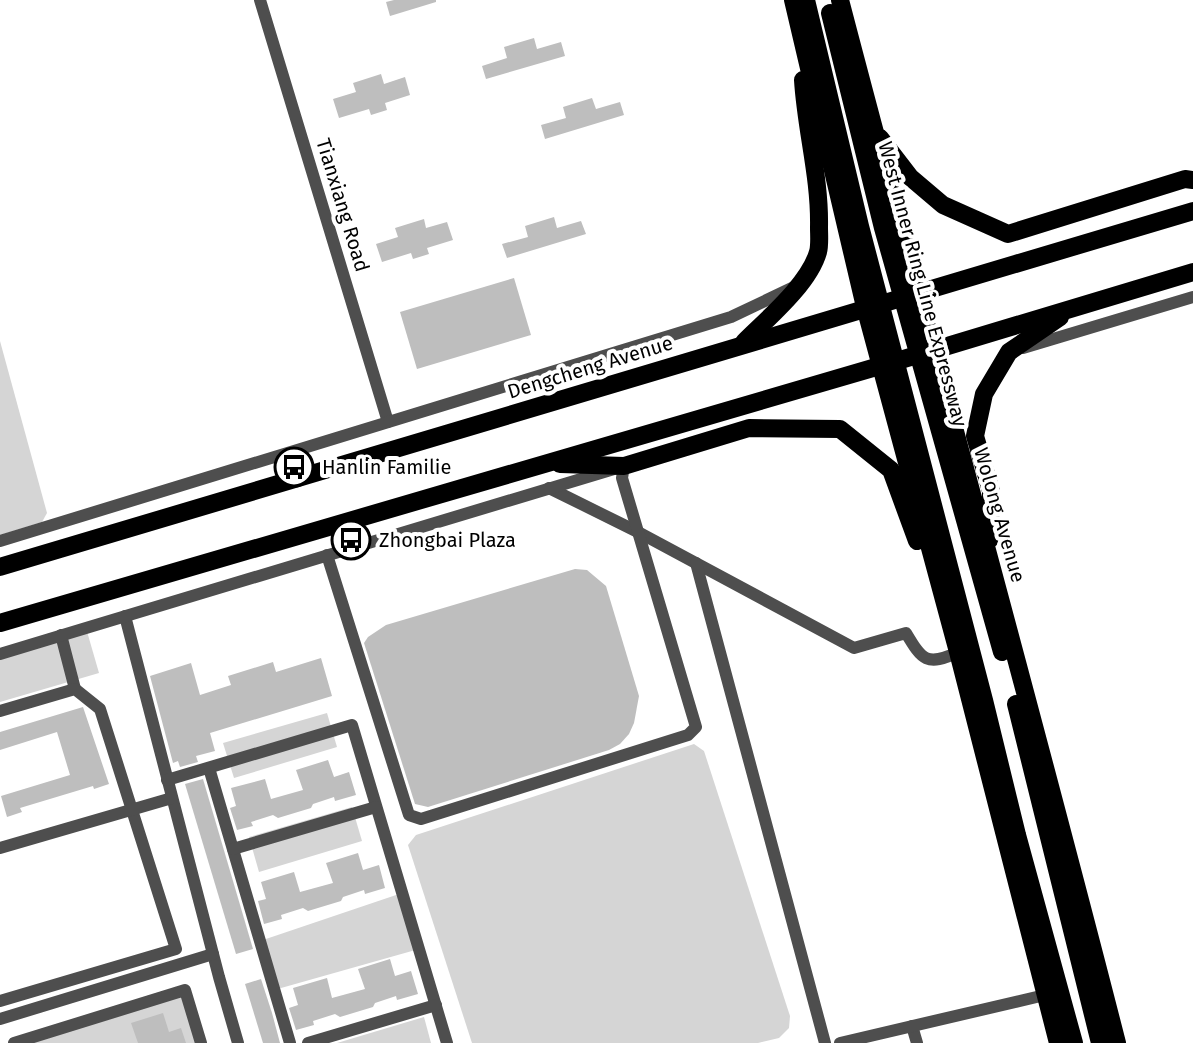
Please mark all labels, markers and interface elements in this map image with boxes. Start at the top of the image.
street label: Tianxiang Road [311,135,375,275]
street label: West Inner Ring Line Expressway [873,139,973,429]
street label: Dengcheng Avenue [504,330,676,404]
street label: Wolong Avenue [969,445,1031,585]
bus stop icon: Hanlin Familie [273,446,315,488]
place label: Hanlin Familie [322,455,451,479]
bus stop icon: Zhongbai Plaza [330,519,372,561]
place label: Zhongbai Plaza [379,528,516,552]

